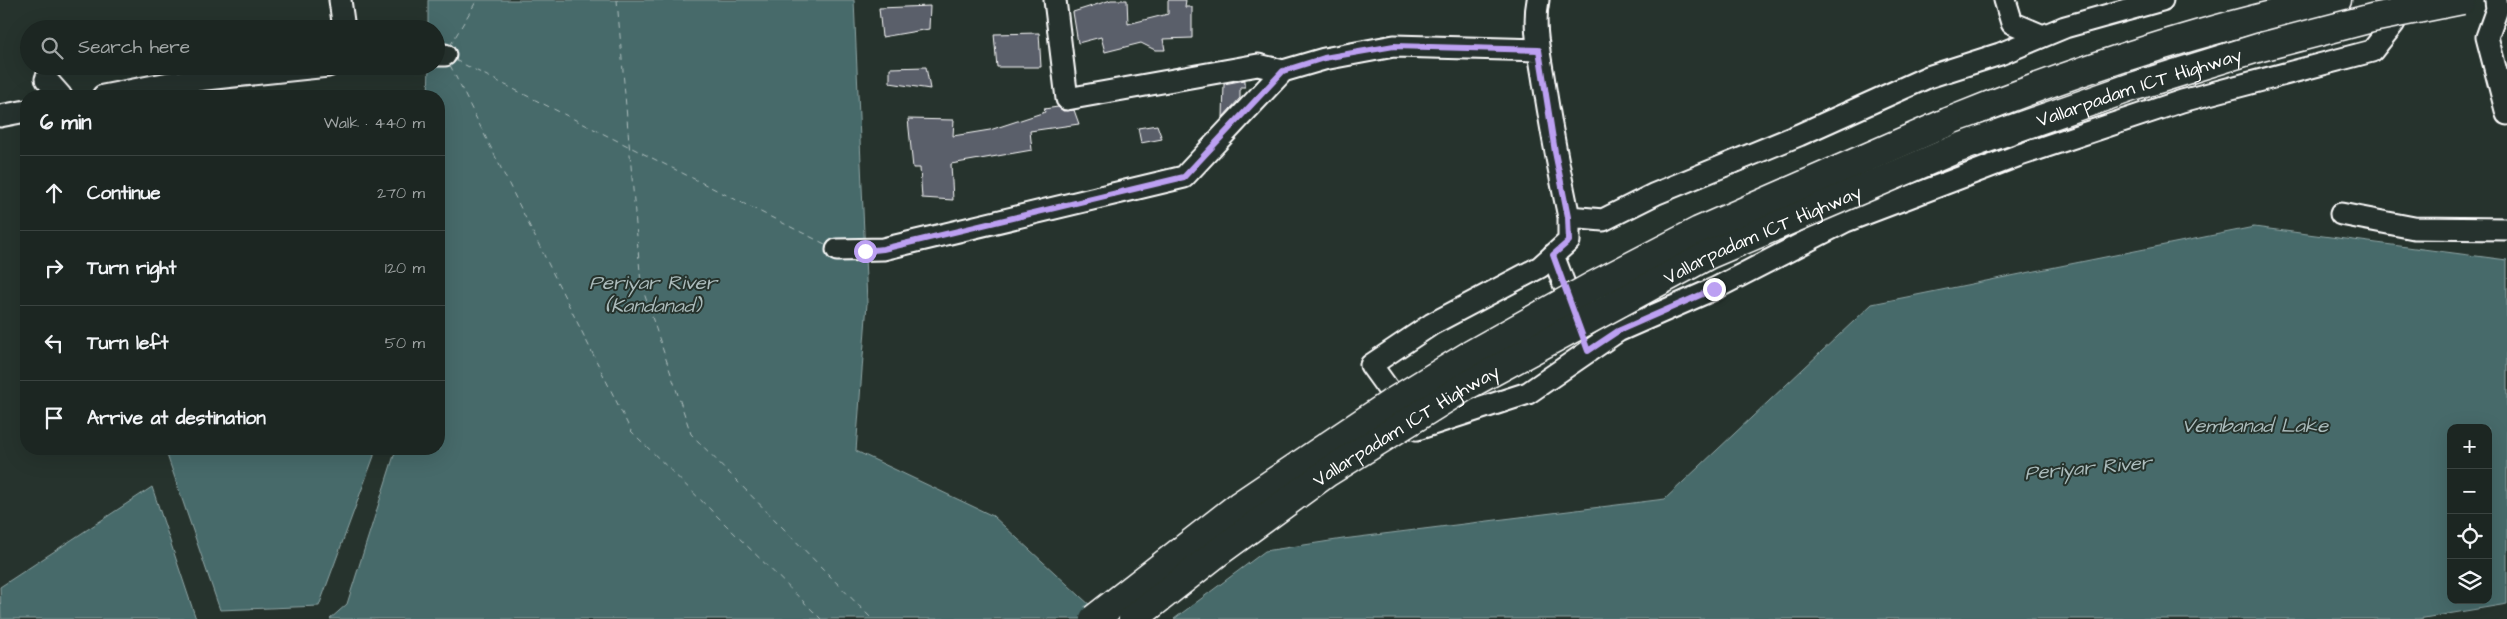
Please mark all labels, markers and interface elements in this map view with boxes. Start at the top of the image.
search box [20,20,445,75]
icon: search [38,34,66,62]
text: Search here [78,34,190,61]
street label: Vallarpadam ICT Highway [2033,42,2246,135]
text: 6 min [40,108,92,137]
text: Walk · 440 m [324,112,425,134]
icon: ahead [40,179,68,207]
street label: Vallarpadam ICT Highway [1659,179,1867,292]
text: Continue [87,180,161,207]
text: 270 m [377,182,425,204]
route start [854,240,877,263]
icon: right [40,254,68,282]
text: Turn right [87,255,176,282]
text: 120 m [385,257,425,279]
water label: Periyar River (Kandanad) [589,269,719,320]
route end [1703,278,1726,301]
icon: left [40,329,68,357]
text: Turn left [87,330,168,357]
text: 50 m [385,332,425,354]
street label: Vallarpadam ICT Highway [1308,358,1505,494]
icon: arrive [40,404,68,432]
text: Arrive at destination [87,405,266,432]
water label: Vembanad Lake [2182,412,2329,440]
map controls [2447,424,2492,604]
button: + [2447,424,2492,469]
water label: Periyar River [2023,448,2155,488]
button: − [2447,469,2492,514]
button: locate [2447,514,2492,559]
button: layers [2447,559,2492,604]

